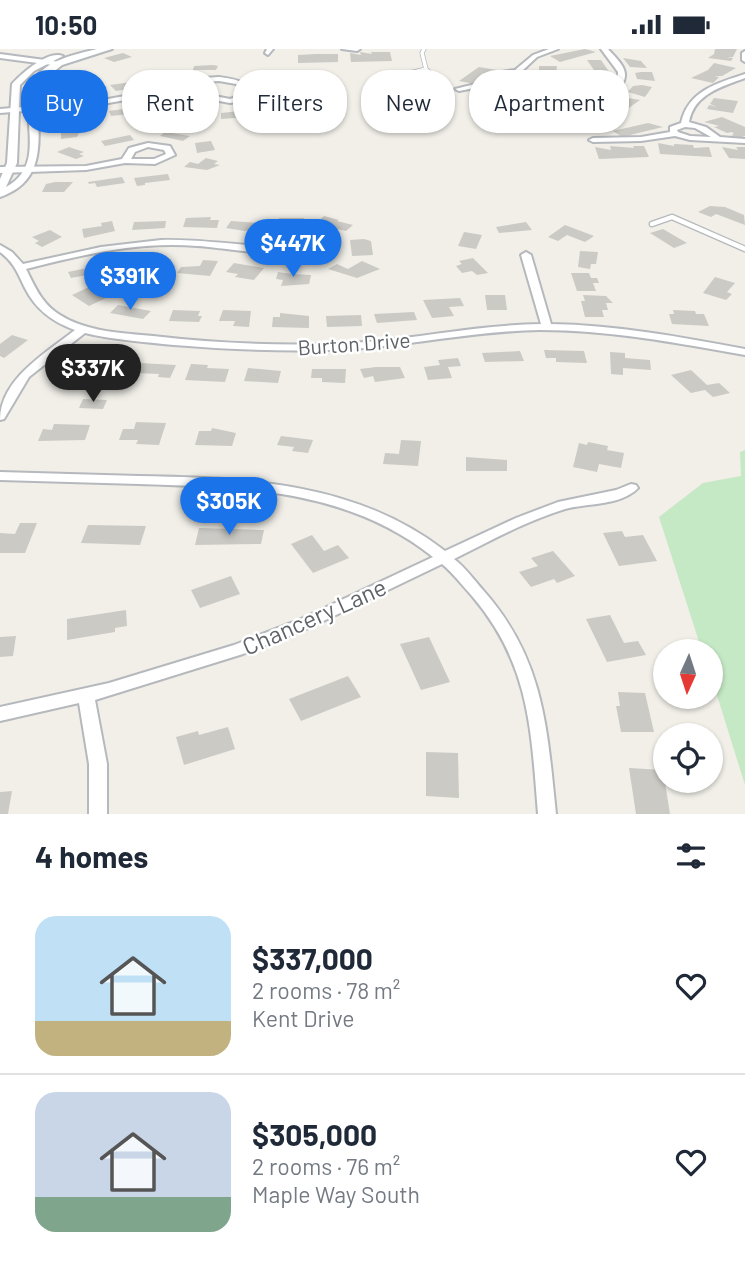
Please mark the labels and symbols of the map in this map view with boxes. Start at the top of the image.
pin: $447K [244,219,342,279]
pin: $391K [81,253,179,312]
street label: Burton Drive [297,327,411,359]
pin: $337K [44,345,142,404]
pin: $305K [180,477,278,537]
street label: Chancery Lane [238,571,390,661]
north arrow [653,639,723,709]

